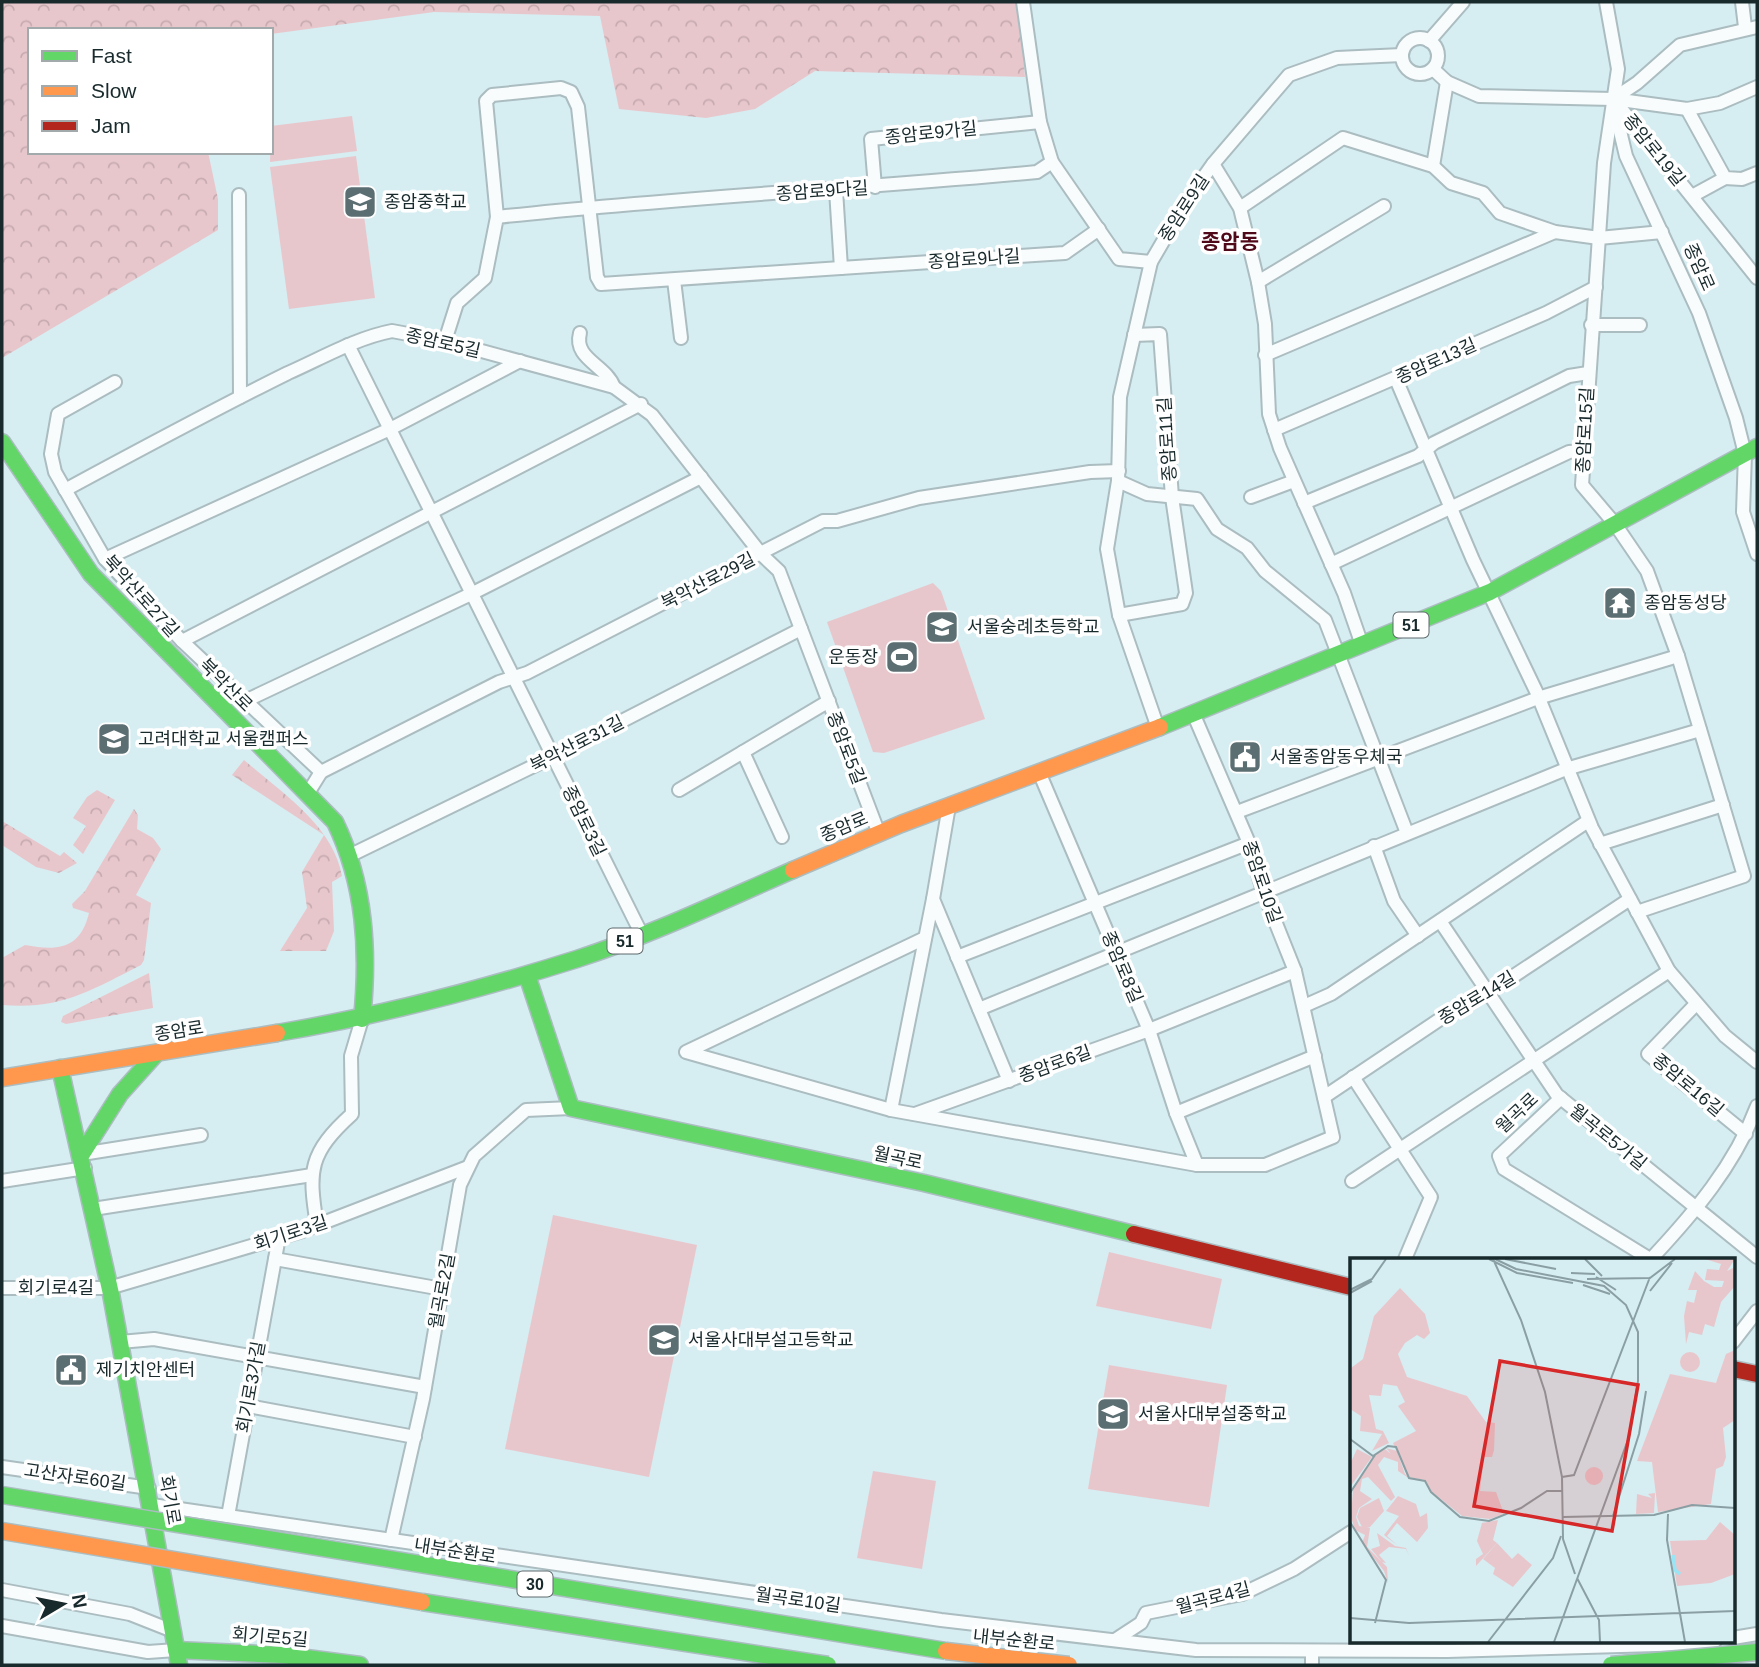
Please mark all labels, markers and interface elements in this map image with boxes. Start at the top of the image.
legend [28,28,273,154]
text: Fast [91,44,132,67]
text: Slow [91,79,137,102]
street label: 종암로19길 [1619,110,1689,190]
text: Jam [91,114,131,137]
street label: 종암로9가길 [884,118,978,148]
street label: 종암로9길 [1155,171,1213,245]
street label: 종암로9다길 [775,178,869,204]
school or university icon: 종암중학교 [341,183,379,221]
place label: 종암중학교 [384,192,467,212]
district label: 종암동 [1201,230,1259,253]
street label: 종암로 [1680,240,1718,294]
street label: 종암로9나길 [927,246,1021,272]
street label: 종암로5길 [404,325,482,361]
street label: 종암로13길 [1393,334,1479,388]
street label: 종암로15길 [1573,386,1597,474]
street label: 종암로11길 [1154,396,1180,482]
street label: 북악산로29길 [658,549,758,613]
street label: 북악산로27길 [99,551,183,641]
temple icon: 종암동성당 [1601,584,1639,622]
place label: 종암동성당 [1644,593,1727,613]
school or university icon: 서울숭례초등학교 [923,608,961,646]
road number: 51 [1394,612,1428,638]
place label: 서울숭례초등학교 [967,617,1099,637]
sports icon: 운동장 [883,638,921,676]
place label: 운동장 [828,647,878,667]
street label: 북악산로 [196,655,256,715]
street label: 종암로5길 [823,709,869,787]
street label: 북악산로31길 [527,712,627,776]
school or university icon: 고려대학교 서울캠퍼스 [95,720,133,758]
place label: 고려대학교 서울캠퍼스 [138,729,309,749]
public building icon: 서울종암동우체국 [1226,738,1264,776]
place label: 서울종암동우체국 [1270,747,1402,767]
street label: 종암로3길 [558,782,610,860]
street label: 종암로 [817,808,871,846]
street label: 종암로10길 [1239,838,1285,926]
road number: 51 [608,928,642,953]
street label: 종암로8길 [1098,928,1146,1006]
street label: 종암로14길 [1435,967,1519,1029]
street label: 종암로 [153,1017,205,1045]
street label: 종암로6길 [1016,1042,1094,1086]
street label: 종암로16길 [1649,1050,1727,1120]
street label: 월곡로 [1492,1089,1542,1137]
street label: 월곡로5가길 [1566,1100,1650,1174]
street label: 월곡로 [872,1143,924,1173]
street label: 회기로3길 [252,1212,330,1254]
street label: 월곡로2길 [426,1252,458,1330]
inset map [1350,1258,1734,1642]
street label: 회기로4길 [18,1278,94,1298]
school or university icon: 서울사대부설고등학교 [645,1321,683,1359]
place label: 서울사대부설고등학교 [688,1330,854,1350]
street label: 회기로3가길 [233,1340,269,1434]
public building icon: 제기치안센터 [52,1351,90,1389]
place label: 제기치안센터 [96,1360,195,1380]
school or university icon: 서울사대부설중학교 [1094,1395,1132,1433]
place label: 서울사대부설중학교 [1138,1404,1287,1424]
street label: 고산자로60길 [23,1460,127,1494]
street label: 회기로 [156,1474,184,1526]
street label: 내부순환로 [413,1535,497,1567]
north arrow [28,1569,98,1639]
road number: 30 [518,1572,552,1596]
street label: 월곡로4길 [1174,1578,1252,1618]
street label: 월곡로10길 [754,1584,842,1616]
text: N [68,1593,91,1610]
street label: 회기로5길 [231,1624,309,1650]
street label: 내부순환로 [972,1626,1056,1654]

